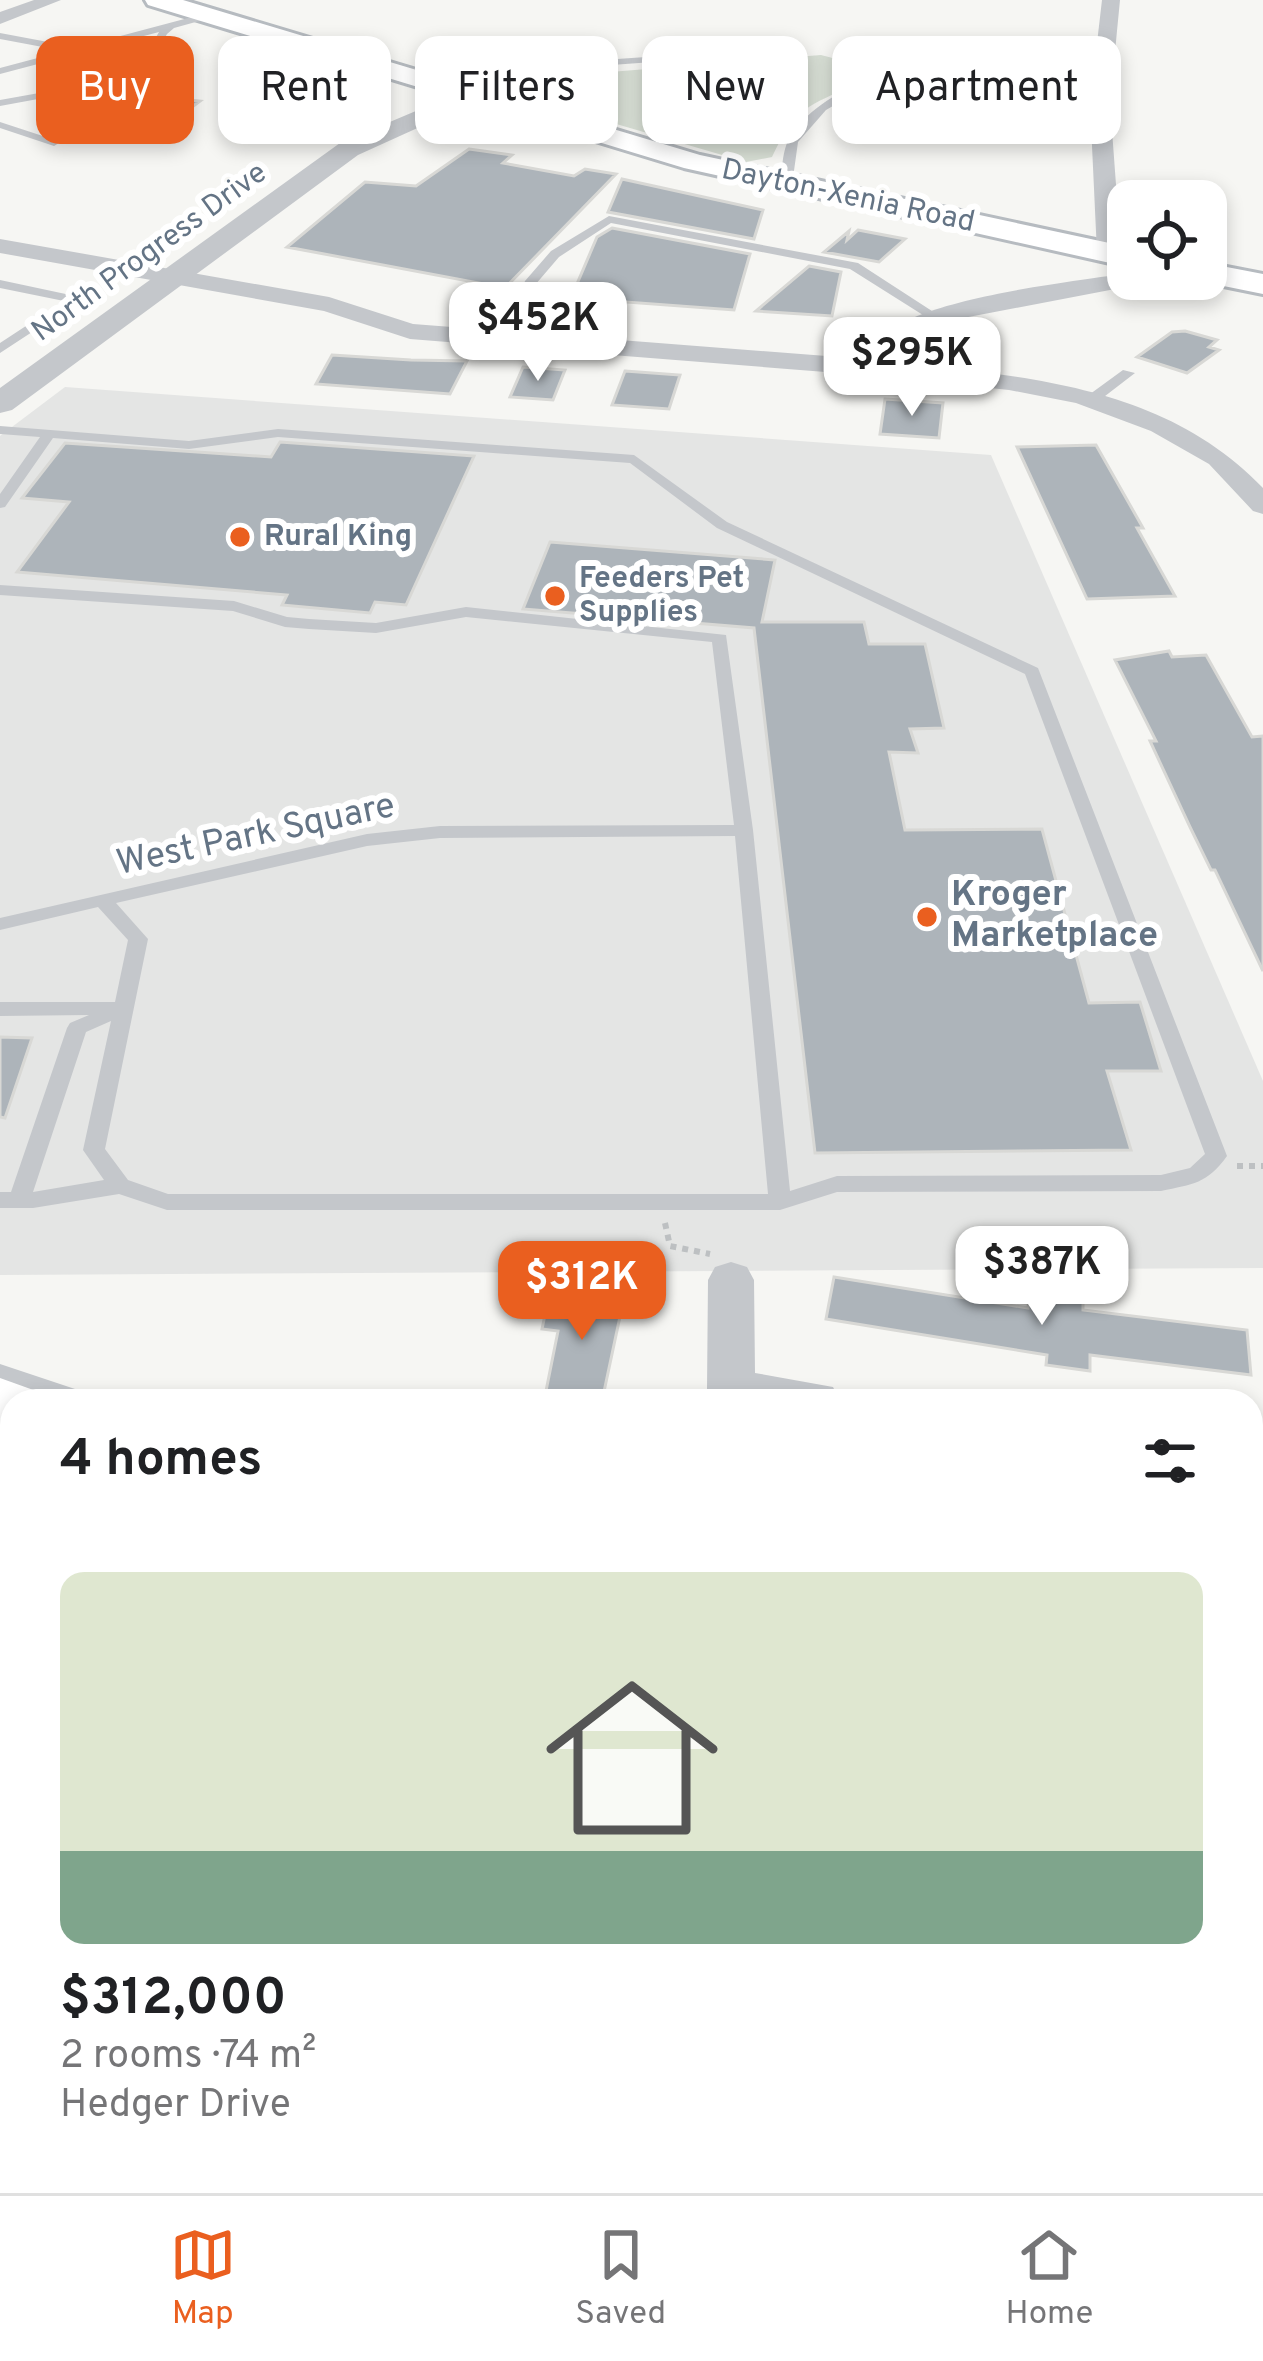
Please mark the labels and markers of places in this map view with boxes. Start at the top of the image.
pin: $452K [454,282,622,384]
pin: $295K [828,317,996,419]
place label: Rural King [264,519,412,556]
marker: Rural King [227,524,253,550]
place label: Feeders Pet Supplies [579,561,744,632]
marker: Feeders Pet Supplies [542,583,568,609]
place label: Kroger Marketplace [951,873,1158,960]
marker: Kroger Marketplace [914,904,940,930]
pin: $387K [958,1226,1126,1328]
pin: $312K [498,1241,666,1343]

